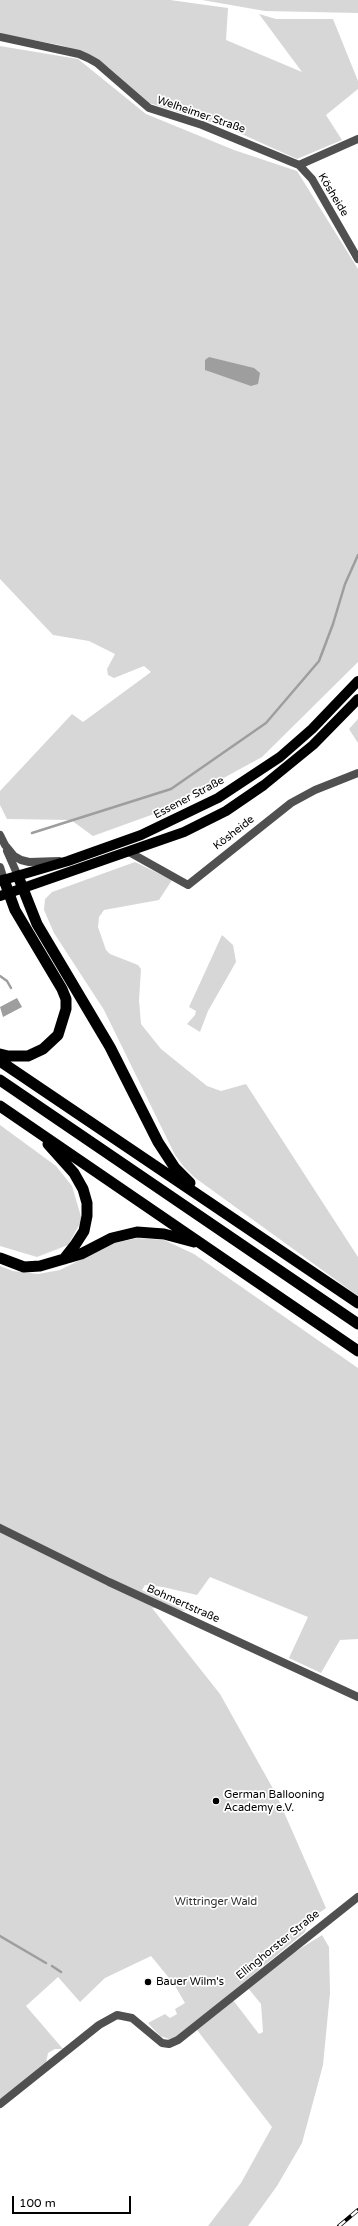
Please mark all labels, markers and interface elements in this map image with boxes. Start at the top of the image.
street label: Welheimer Straße [155,94,247,136]
street label: Kösheide [315,171,351,219]
street label: Essener Straße [152,774,226,822]
street label: Kösheide [211,813,257,853]
street label: Bohmertstraße [144,1582,222,1626]
place label: German Ballooning Academy e.V. [224,1788,324,1814]
marker: German Ballooning Academy e.V. [211,1796,221,1806]
park label: Wittringer Wald [175,1895,257,1909]
street label: Ellinghorster Straße [234,1907,322,1983]
place label: Bauer Wilm's [156,1975,224,1989]
marker: Bauer Wilm's [143,1977,153,1987]
scale bar [14,2188,133,2214]
text: 100 m [19,2196,56,2210]

